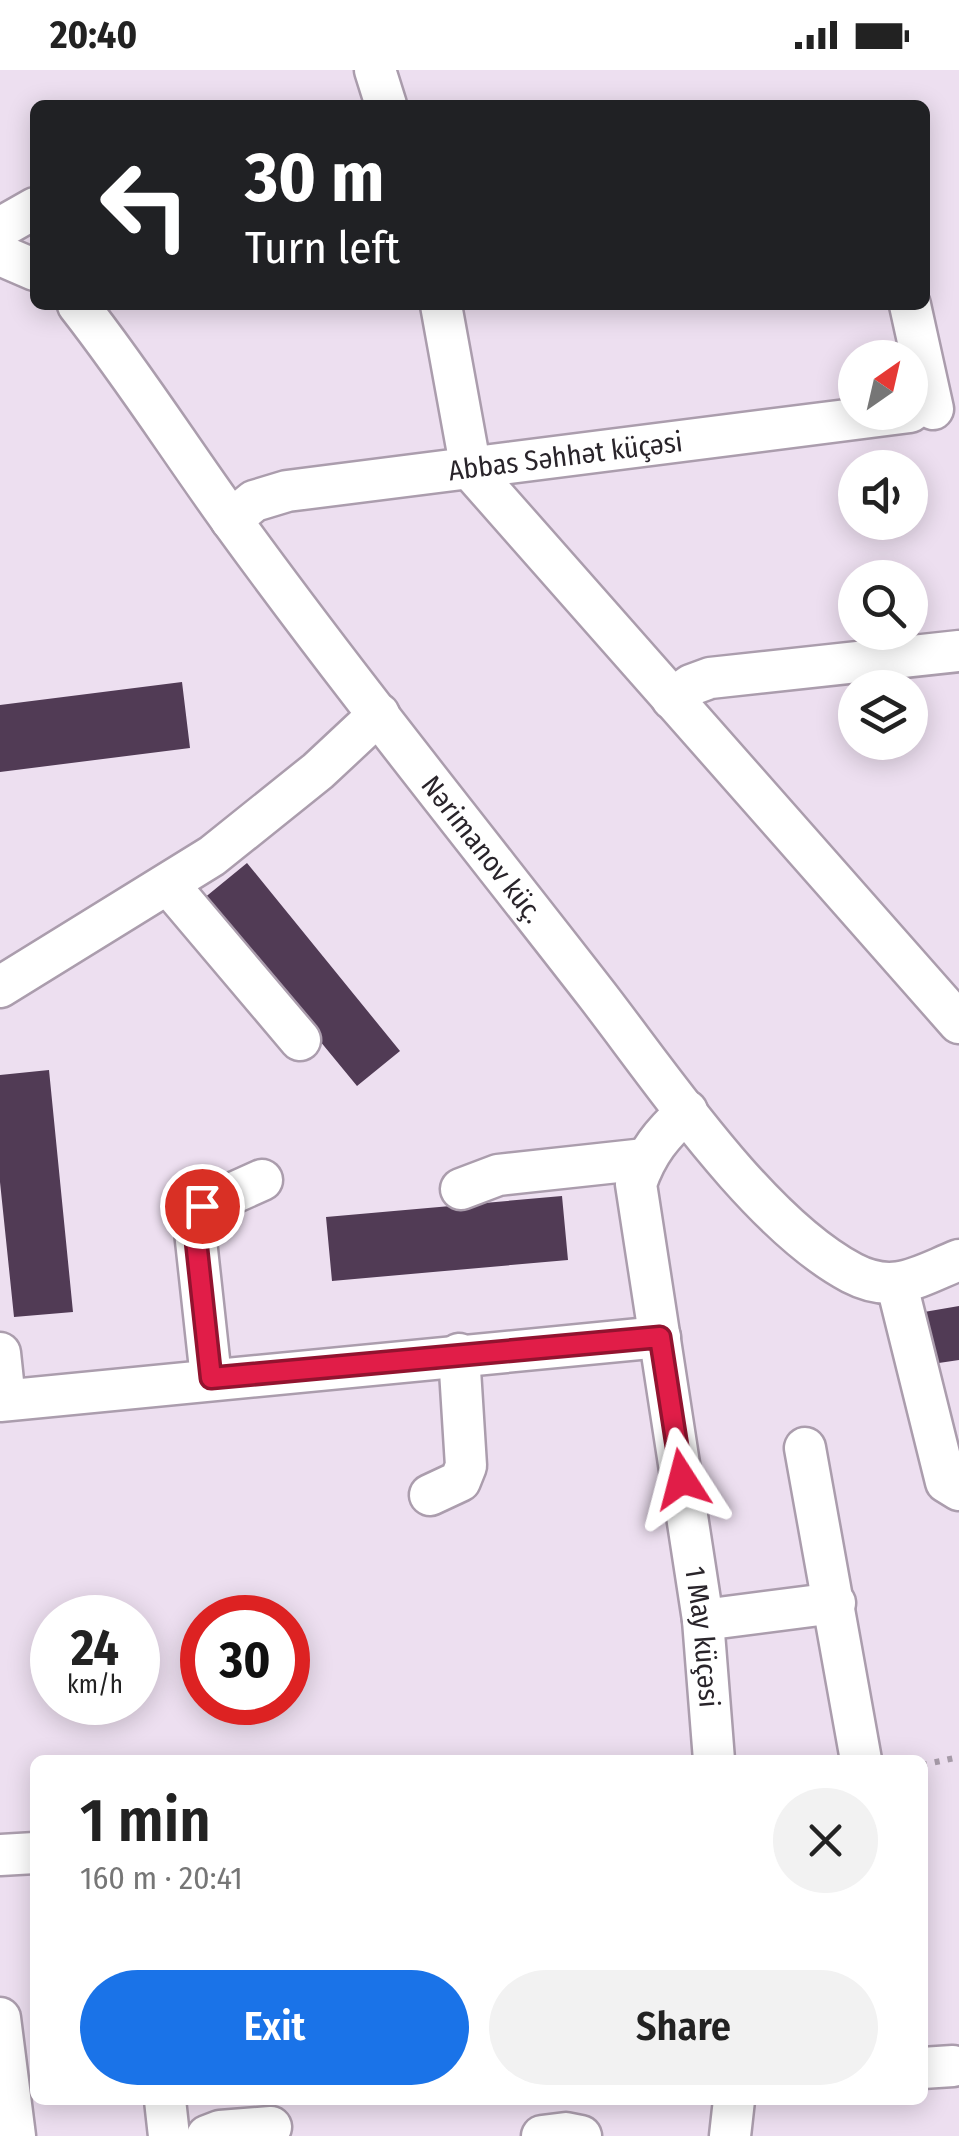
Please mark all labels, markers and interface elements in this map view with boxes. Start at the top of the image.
text: 20:40 [50,12,137,58]
text: 30 m [245,136,384,220]
icon: left [80,140,210,270]
text: Turn left [245,221,400,275]
north arrow [838,340,928,430]
map controls [838,340,928,760]
street label: Abbas Səhhət küçəsi [447,425,684,487]
button: sound [838,450,928,540]
button: search [838,560,928,650]
button: layers [838,670,928,760]
street label: Nərimanov küç. [415,769,550,929]
pin [160,1164,245,1249]
icon: arrive [175,1179,230,1234]
position arrow [630,1427,734,1531]
street label: 1 May küçəsi [678,1564,726,1709]
speed limit sign: 30 [180,1595,310,1725]
text: 24 [71,1618,119,1678]
text: km/h [67,1670,123,1700]
text: 1 min [80,1785,211,1857]
button: close [773,1788,878,1893]
text: 160 m · 20:41 [80,1859,243,1897]
button: Exit [80,1970,469,2085]
button: Share [489,1970,878,2085]

